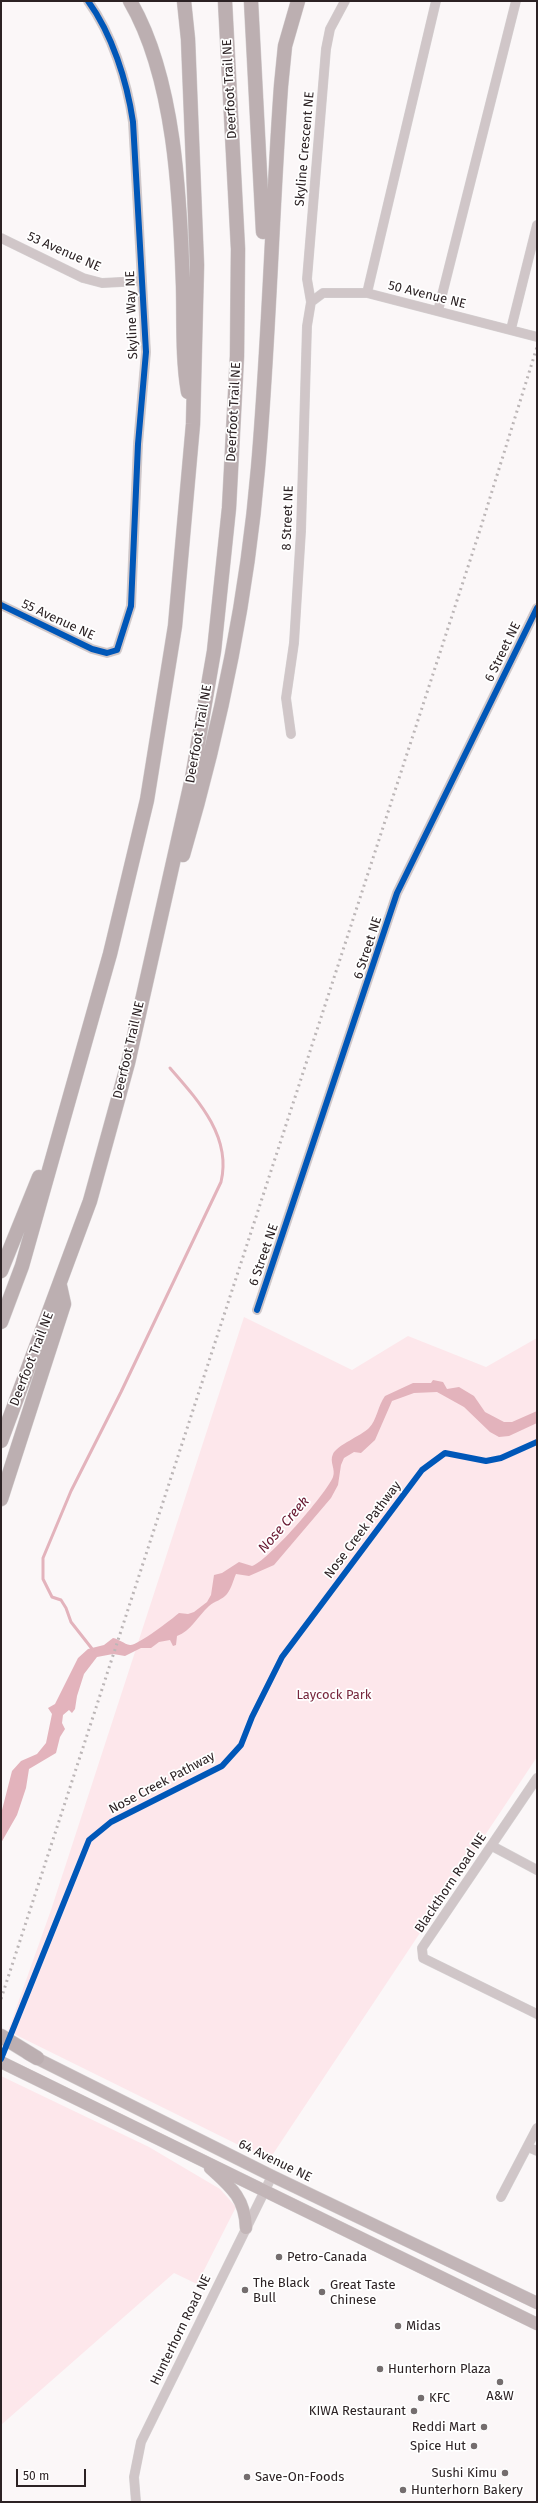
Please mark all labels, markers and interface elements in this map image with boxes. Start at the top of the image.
street label: Deerfoot Trail NE [220,39,240,139]
street label: Skyline Crescent NE [292,91,318,207]
street label: 53 Avenue NE [25,229,103,275]
street label: Skyline Way NE [123,270,141,360]
street label: 50 Avenue NE [386,278,468,312]
street label: Deerfoot Trail NE [224,362,244,462]
street label: 8 Street NE [279,485,297,551]
street label: 55 Avenue NE [19,596,97,644]
street label: 6 Street NE [482,619,524,685]
street label: Deerfoot Trail NE [183,683,215,785]
street label: 6 Street NE [351,915,385,981]
street label: Deerfoot Trail NE [110,1000,148,1100]
street label: 6 Street NE [246,1222,282,1288]
street label: Deerfoot Trail NE [7,1310,57,1408]
street label: Nose Creek Pathway [321,1478,405,1582]
water label: Nose Creek [255,1493,313,1557]
park label: Laycock Park [296,1687,372,1703]
street label: Nose Creek Pathway [106,1748,218,1818]
street label: Blackthorn Road NE [412,1830,490,1936]
street label: 64 Avenue NE [236,2137,314,2185]
place label: Petro-Canada [287,2249,367,2265]
marker: Petro-Canada [274,2252,284,2262]
street label: Hunterhorn Road NE [147,2272,215,2388]
place label: The Black Bull [253,2275,309,2306]
place label: Great Taste Chinese [330,2277,396,2308]
marker: The Black Bull [240,2285,250,2295]
marker: Great Taste Chinese [317,2287,327,2297]
place label: Midas [406,2318,441,2334]
marker: Midas [393,2321,403,2331]
place label: Hunterhorn Plaza [388,2361,491,2377]
marker: Hunterhorn Plaza [375,2364,385,2374]
marker: A&W [495,2377,505,2387]
place label: A&W [486,2388,514,2404]
place label: KFC [429,2390,450,2406]
marker: KFC [416,2393,426,2403]
place label: KIWA Restaurant [309,2403,406,2419]
marker: KIWA Restaurant [409,2406,419,2416]
place label: Reddi Mart [412,2419,476,2435]
marker: Reddi Mart [479,2422,489,2432]
place label: Spice Hut [410,2438,466,2454]
marker: Spice Hut [469,2441,479,2451]
scale bar [18,2461,88,2487]
place label: Sushi Kimu [432,2465,497,2481]
marker: Sushi Kimu [500,2468,510,2478]
text: 50 m [23,2469,49,2483]
place label: Save-On-Foods [255,2469,344,2485]
marker: Save-On-Foods [242,2472,252,2482]
place label: Hunterhorn Bakery [411,2482,523,2498]
marker: Hunterhorn Bakery [398,2485,408,2495]

